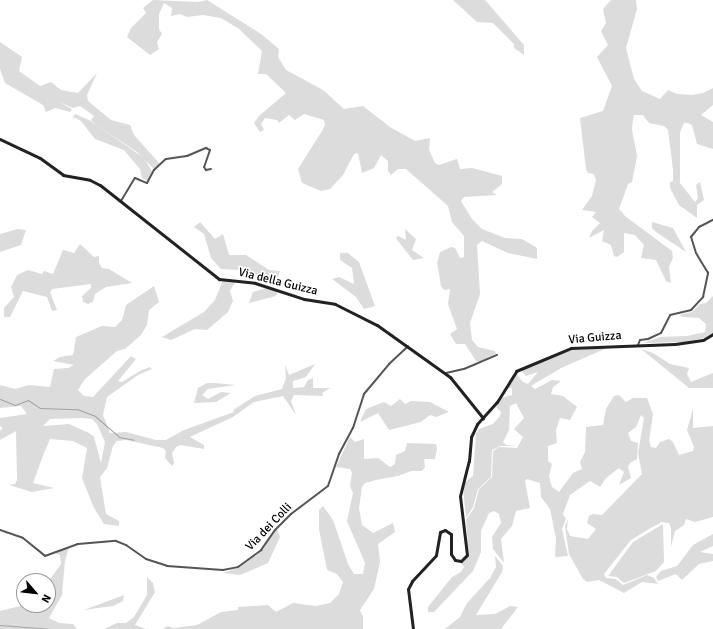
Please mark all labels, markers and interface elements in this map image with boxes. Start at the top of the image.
street label: Via della Guizza [237,265,319,299]
street label: Via Guizza [568,329,622,347]
street label: Via dei Colli [243,500,295,554]
north arrow [16,573,56,613]
text: N [39,592,54,605]

